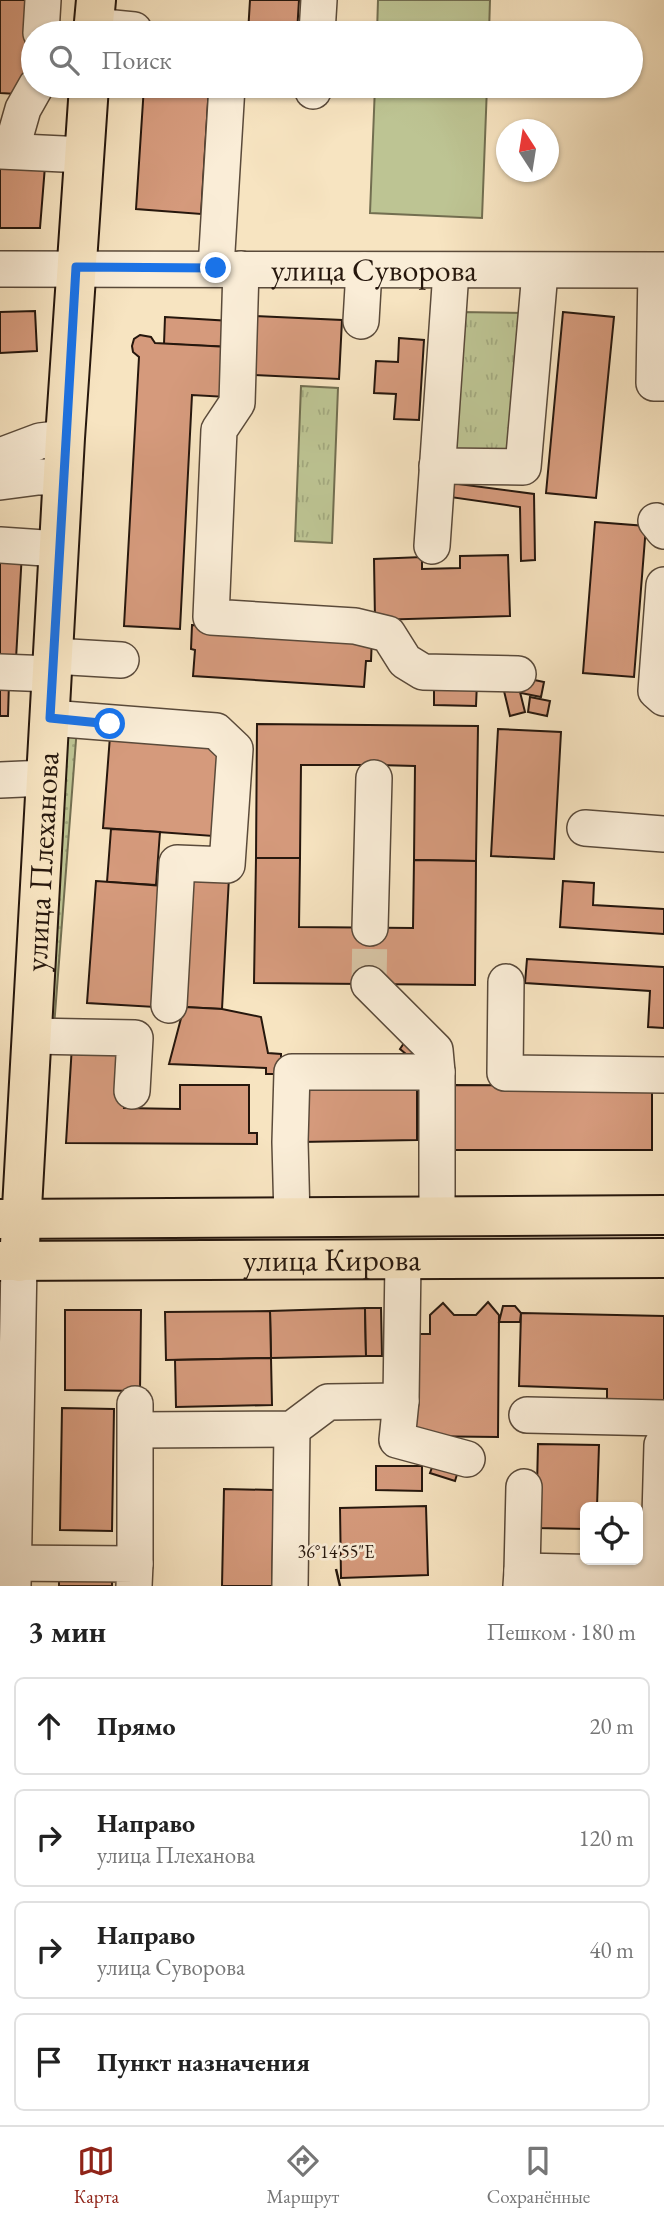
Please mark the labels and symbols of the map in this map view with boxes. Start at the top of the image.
north arrow [496,119,559,182]
street label: улица Суворова [271,248,477,291]
route end [200,252,231,283]
route start [94,708,125,739]
street label: улица Плеханова [14,750,68,973]
street label: улица Кирова [243,1238,421,1281]
text: 36°14'55"E [298,1540,374,1563]

